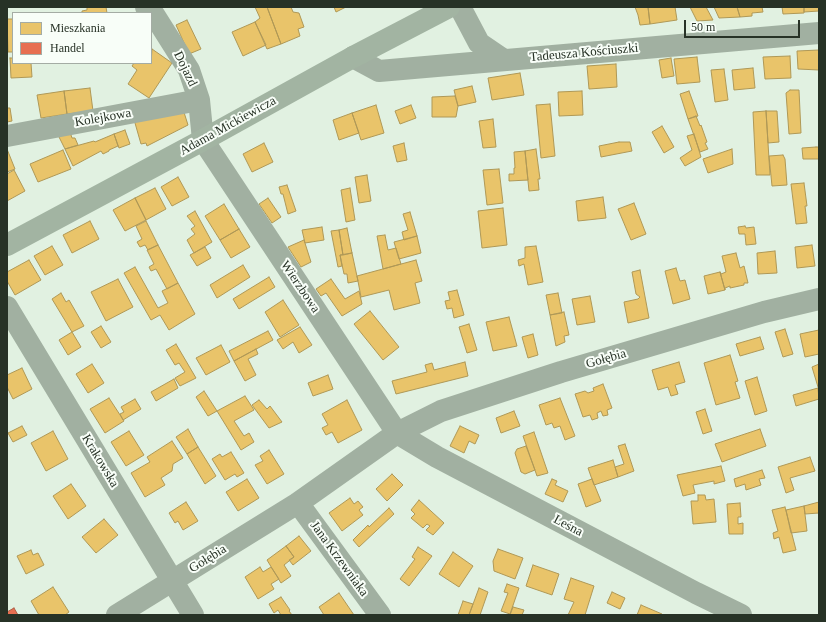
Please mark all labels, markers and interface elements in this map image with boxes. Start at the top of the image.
legend [12,12,152,64]
scale bar [686,12,802,38]
text: 50 m [691,20,715,34]
text: Mieszkania [50,21,105,35]
street label: Tadeusza Kościuszki [529,40,639,66]
text: Handel [50,41,85,55]
street label: Dojazd [170,49,200,89]
street label: Adama Mickiewicza [177,93,279,159]
street label: Kolejkowa [74,105,132,131]
street label: Wierzbowa [277,258,323,316]
street label: Gołębia [584,346,628,372]
street label: Krakowska [78,432,122,490]
street label: Leśna [551,512,585,540]
street label: Jana Krzewniaka [306,518,372,600]
street label: Gołębia [186,541,230,577]

